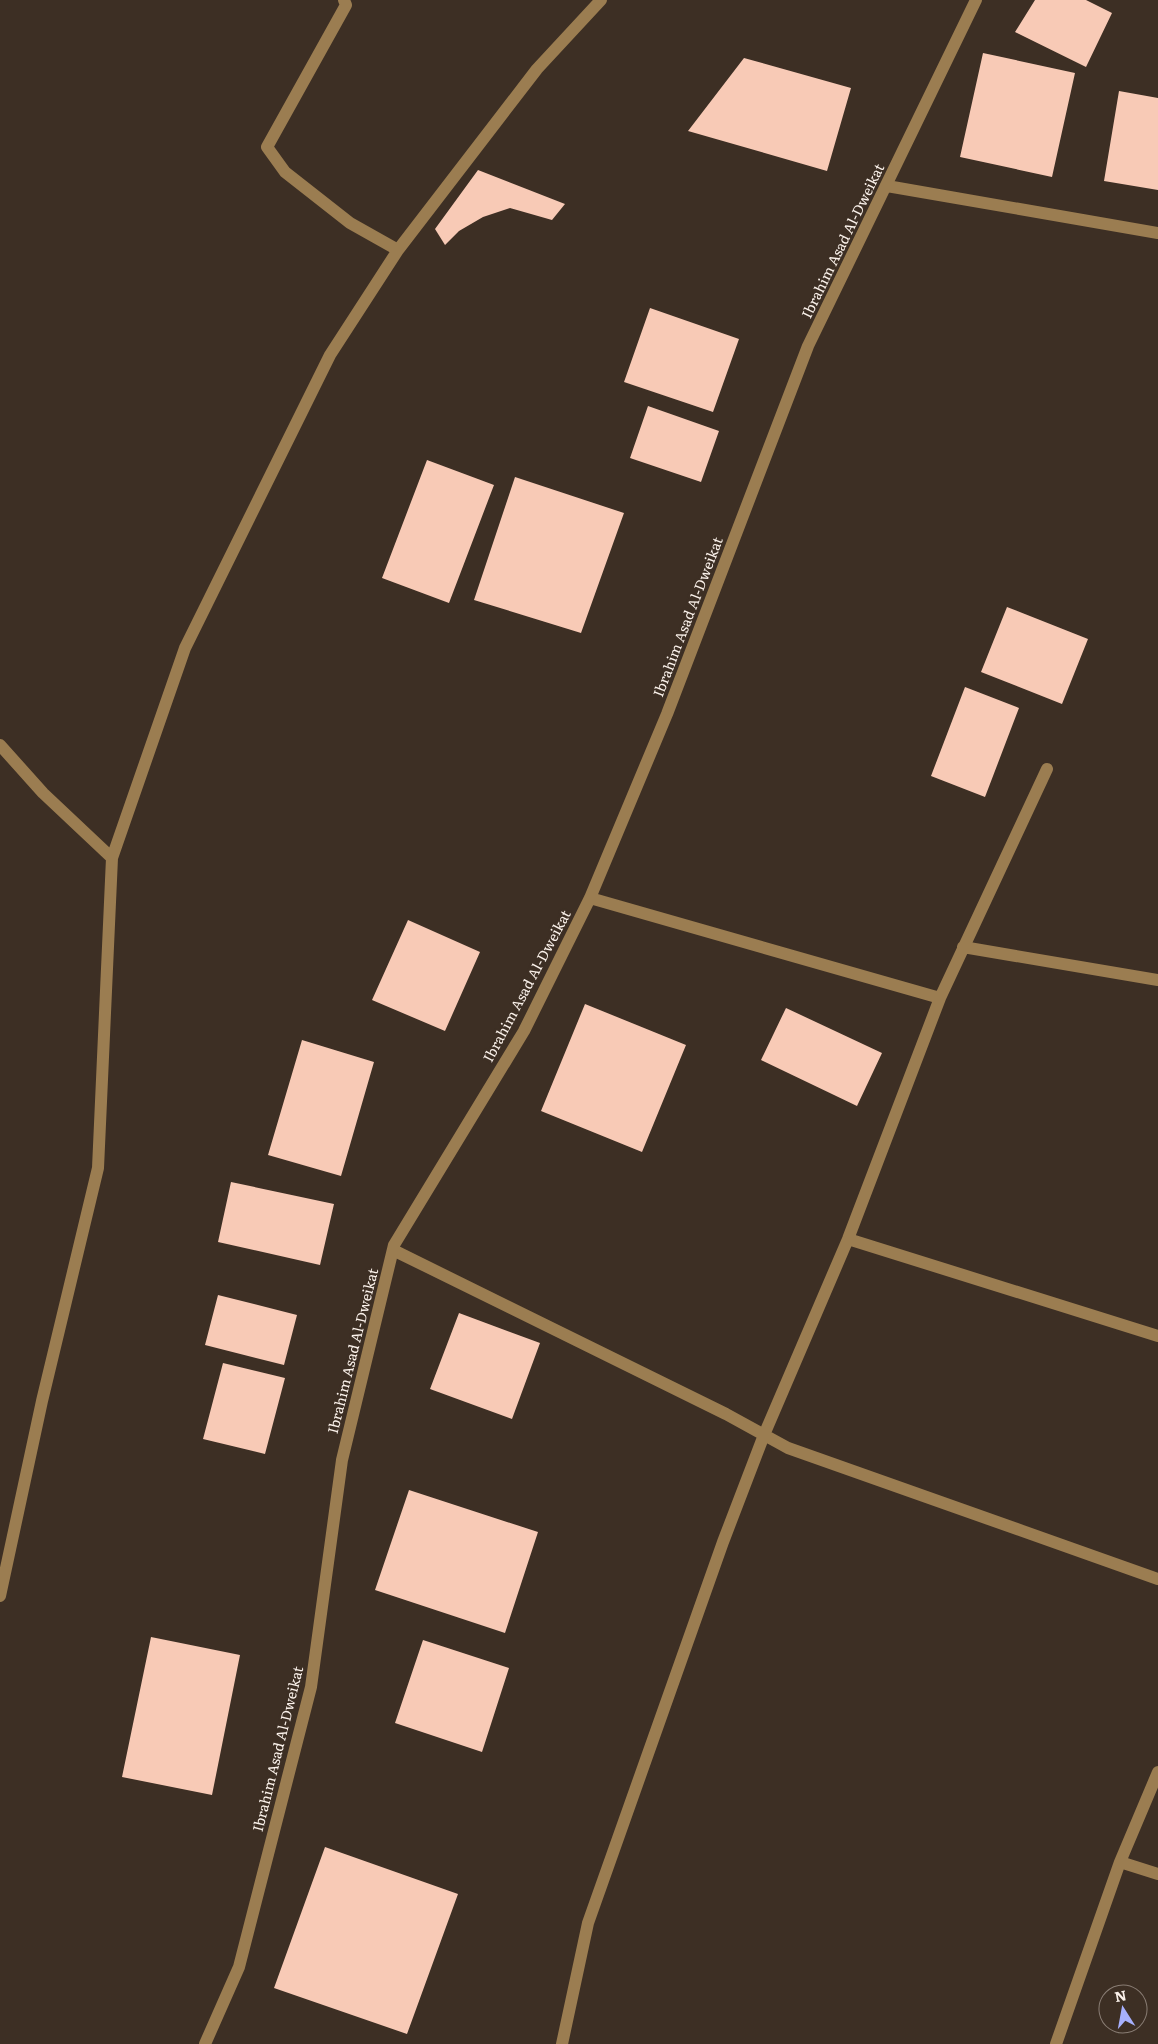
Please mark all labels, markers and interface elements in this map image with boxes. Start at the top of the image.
street label: Ibrahim Asad Al-Dweikat [796,160,888,321]
street label: Ibrahim Asad Al-Dweikat [647,534,727,699]
street label: Ibrahim Asad Al-Dweikat [477,906,575,1065]
street label: Ibrahim Asad Al-Dweikat [322,1266,382,1436]
street label: Ibrahim Asad Al-Dweikat [247,1664,307,1834]
north arrow [1098,1984,1148,2034]
text: N [1113,1984,1128,2006]

